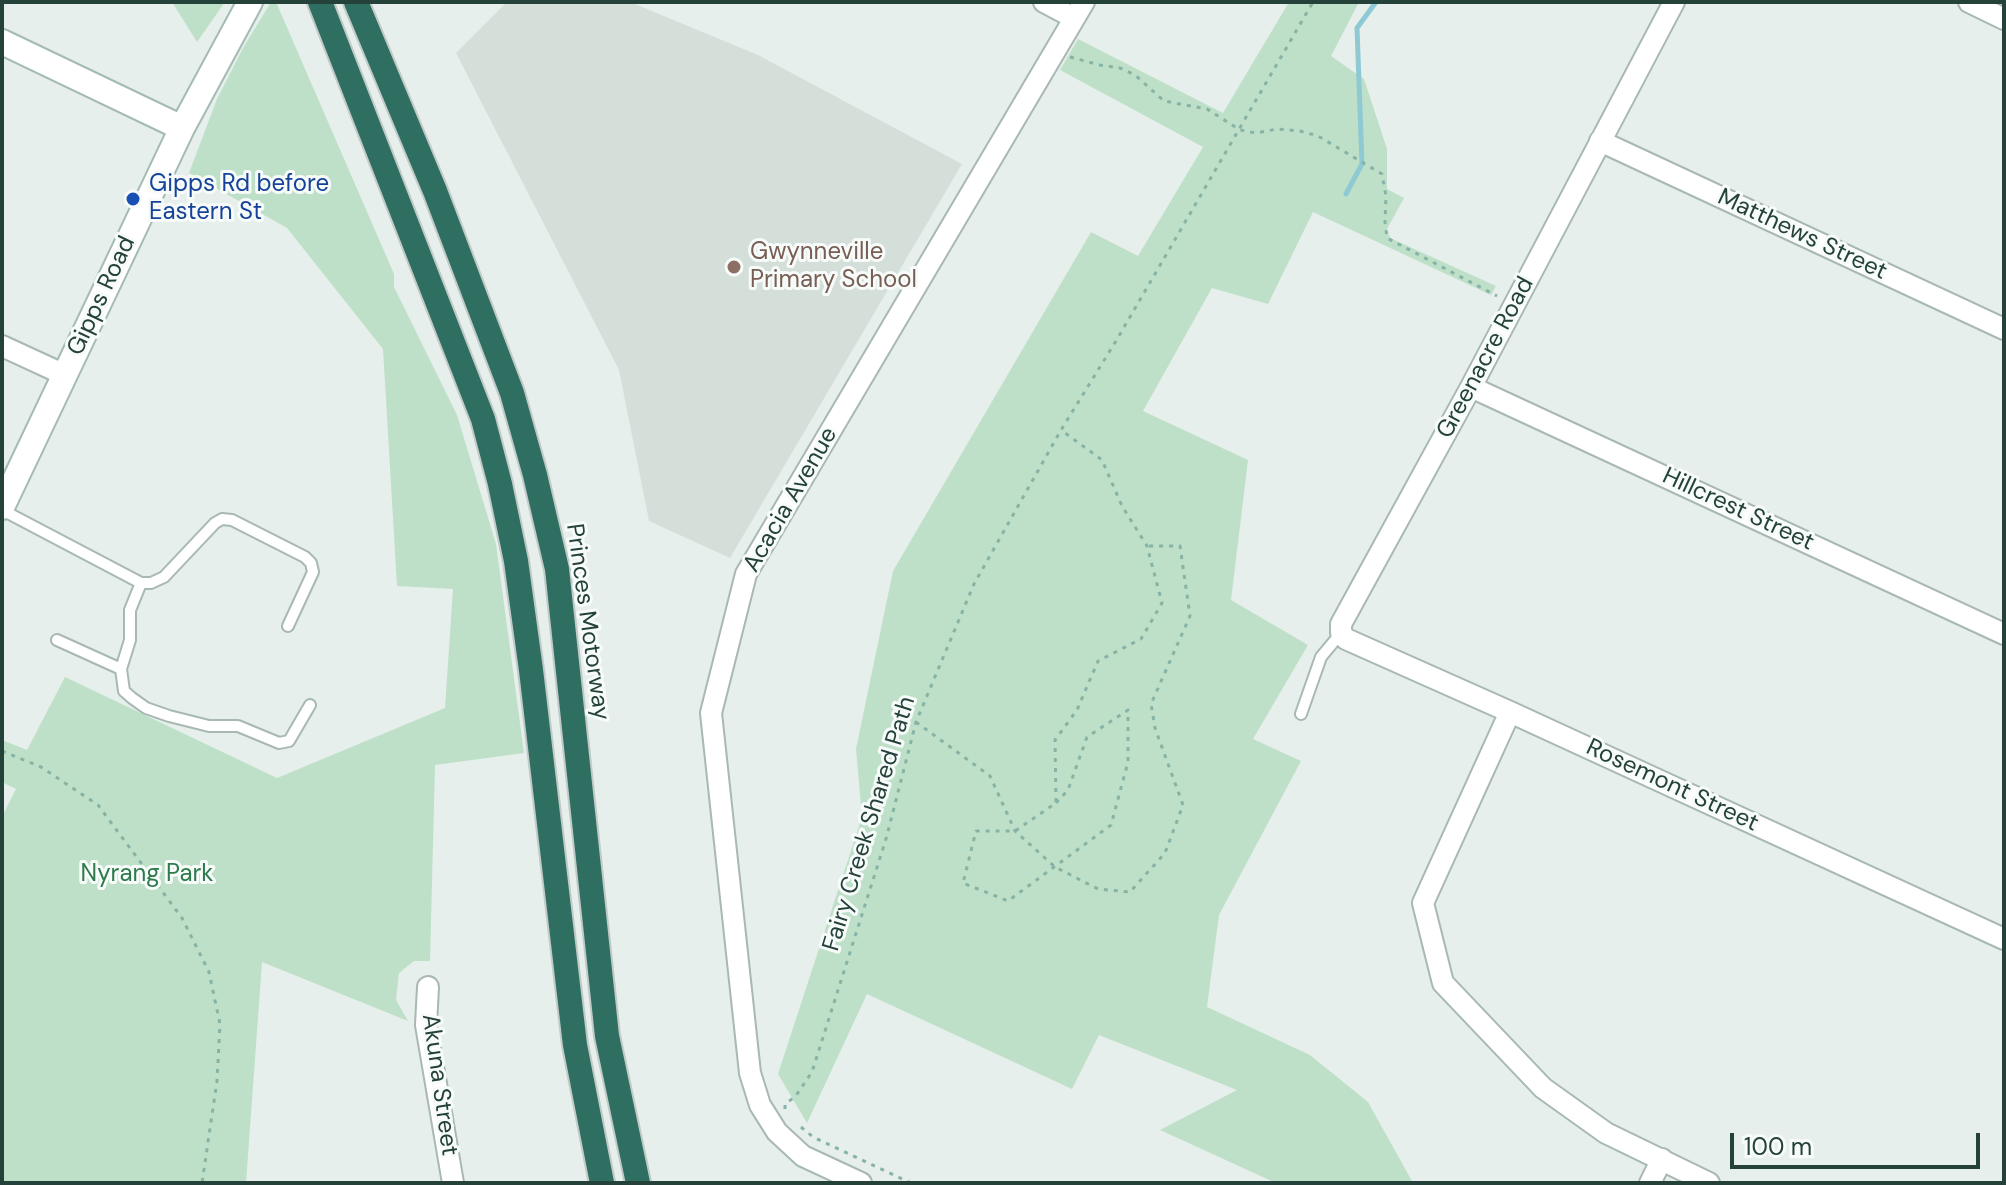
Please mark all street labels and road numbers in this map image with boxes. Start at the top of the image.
street label: Matthews Street [1713,183,1891,287]
street label: Gipps Road [62,232,142,360]
street label: Greenacre Road [1431,272,1541,444]
street label: Acacia Avenue [738,422,844,578]
street label: Hillcrest Street [1658,462,1818,558]
street label: Princes Motorway [559,522,615,722]
street label: Fairy Creek Shared Path [818,693,922,955]
street label: Rosemont Street [1581,734,1763,838]
street label: Akuna Street [415,1012,463,1158]

